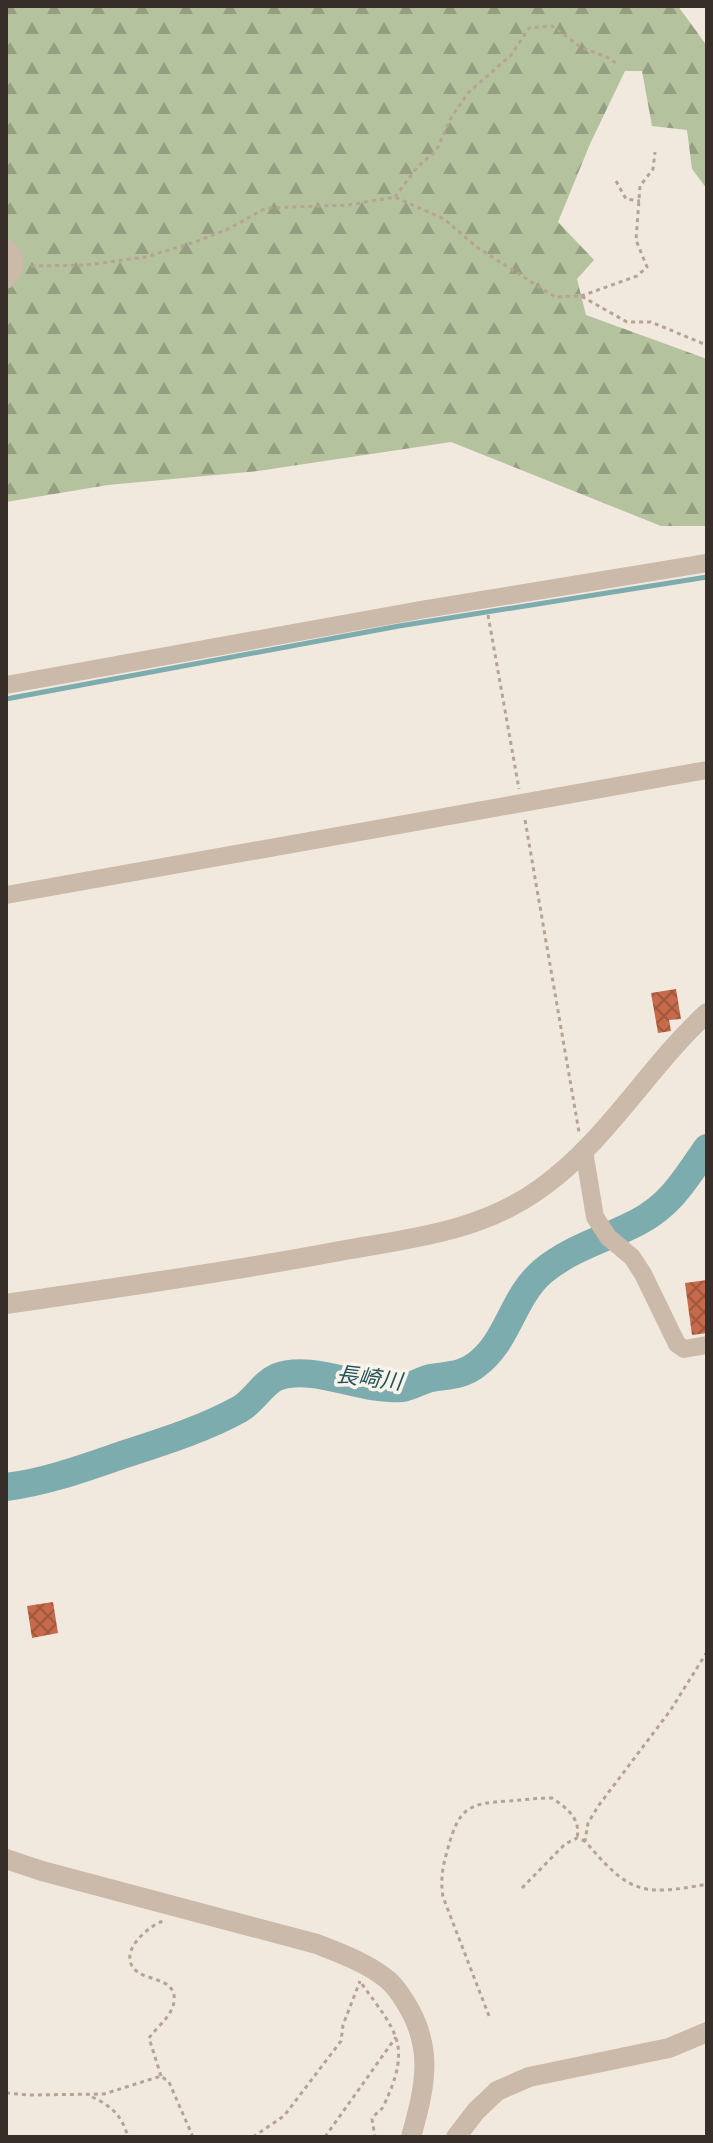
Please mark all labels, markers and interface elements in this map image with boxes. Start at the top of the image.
water label: 長崎川 [335,1363,405,1398]

